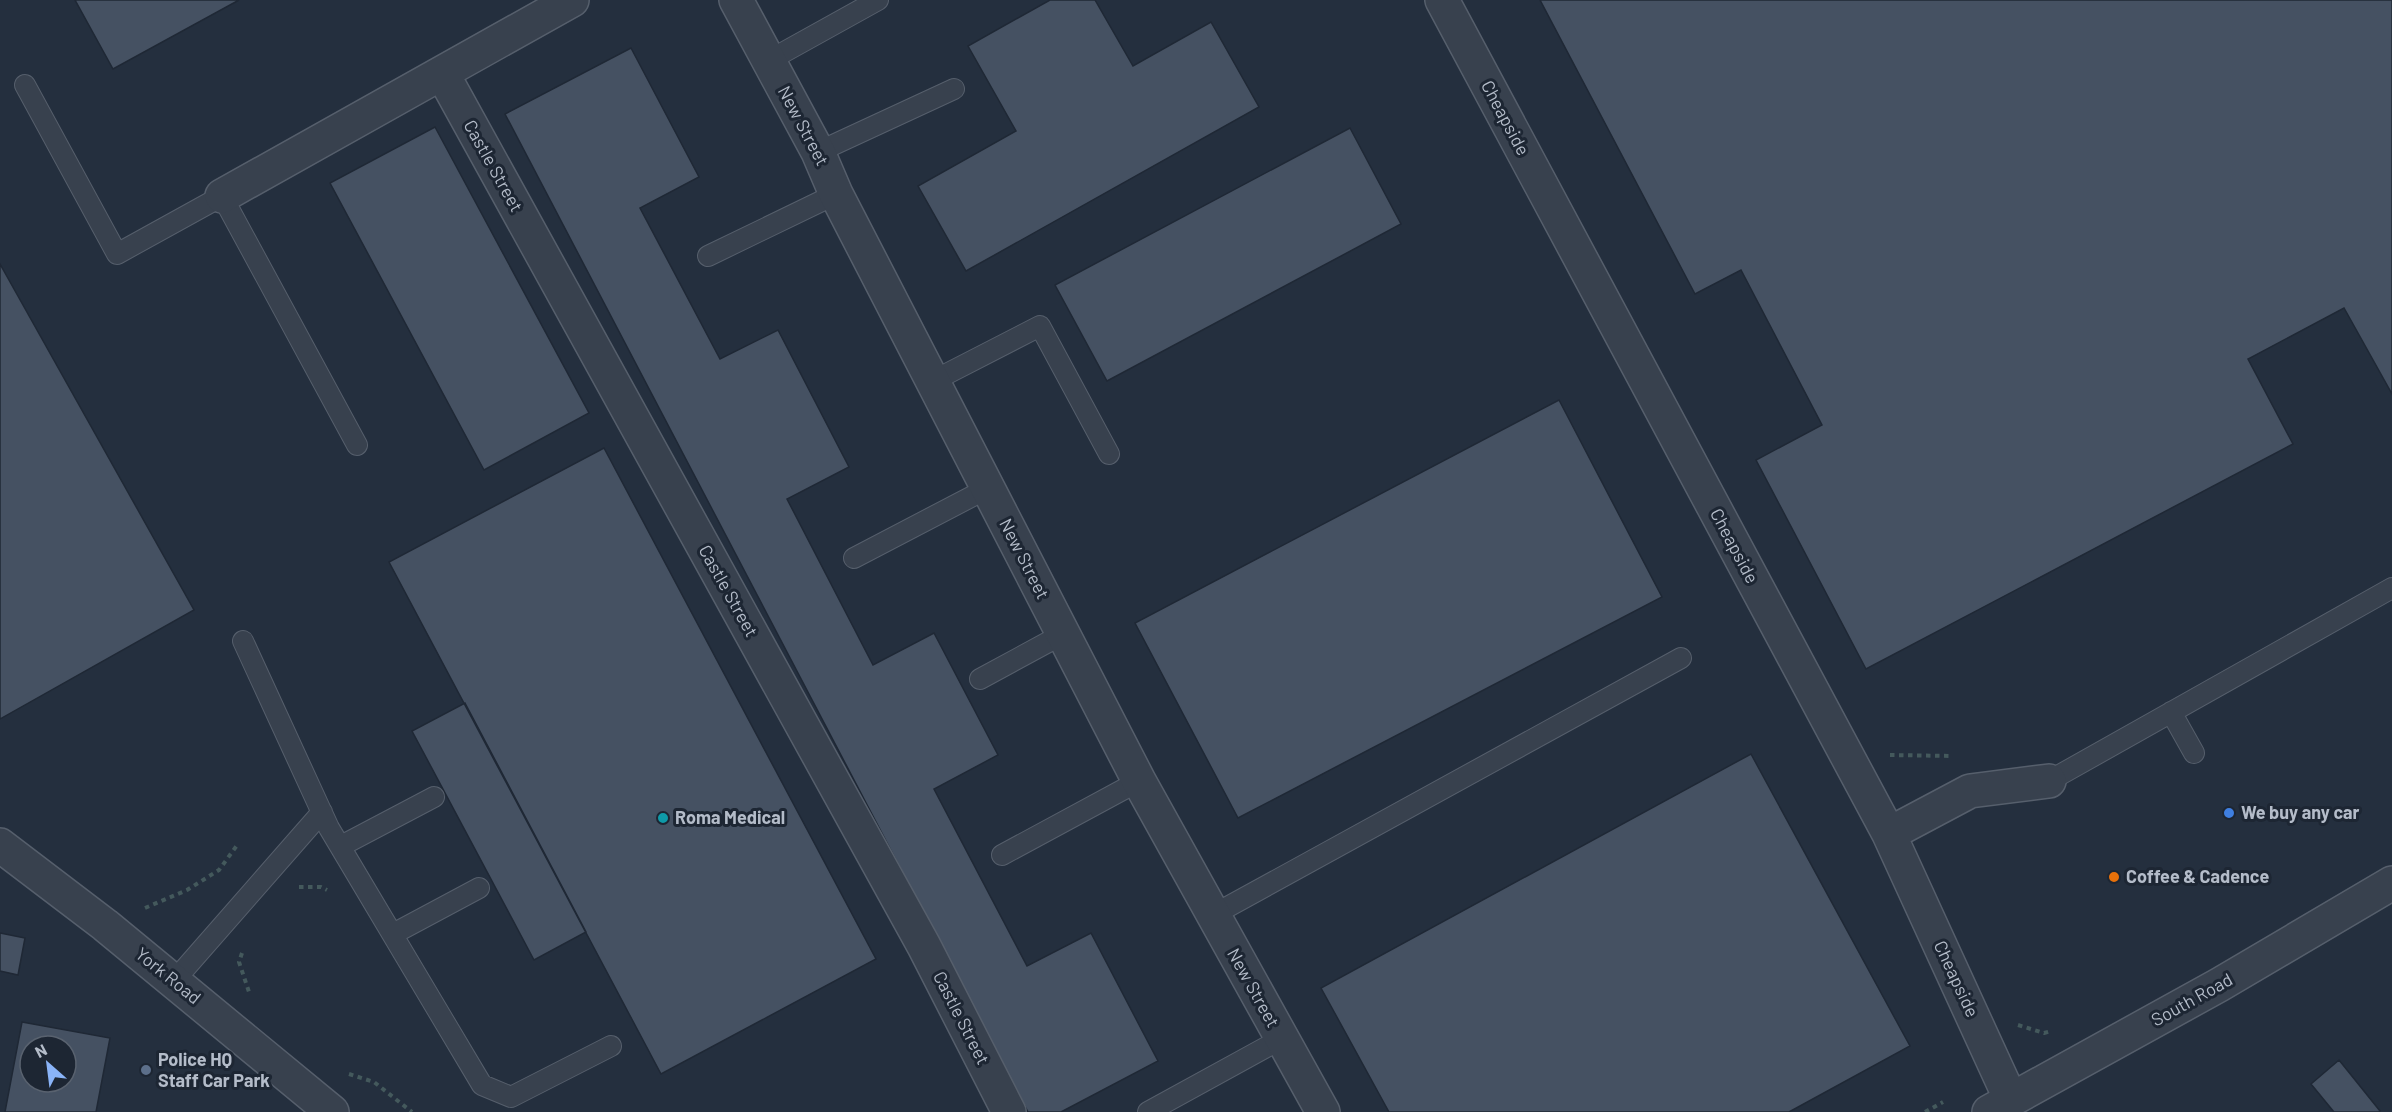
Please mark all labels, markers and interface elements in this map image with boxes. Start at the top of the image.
street label: Cheapside [1477,76,1535,159]
street label: New Street [774,82,834,169]
street label: Castle Street [460,116,528,215]
street label: Cheapside [1706,504,1764,587]
street label: New Street [995,515,1054,602]
street label: Castle Street [695,541,763,640]
place label: We buy any car [2241,801,2360,823]
place label: Roma Medical [675,806,785,828]
marker: We buy any car [2222,806,2236,820]
marker: Roma Medical [656,811,670,825]
place label: Coffee & Cadence [2126,865,2269,887]
marker: Coffee & Cadence [2107,870,2121,884]
street label: Cheapside [1930,937,1984,1020]
street label: York Road [131,942,206,1008]
street label: New Street [1223,944,1285,1031]
street label: Castle Street [929,967,995,1068]
street label: South Road [2147,968,2236,1030]
north arrow [18,1034,78,1094]
text: N [32,1039,50,1061]
place label: Police HQ Staff Car Park [158,1048,270,1091]
marker: Police HQ Staff Car Park [139,1063,153,1077]

